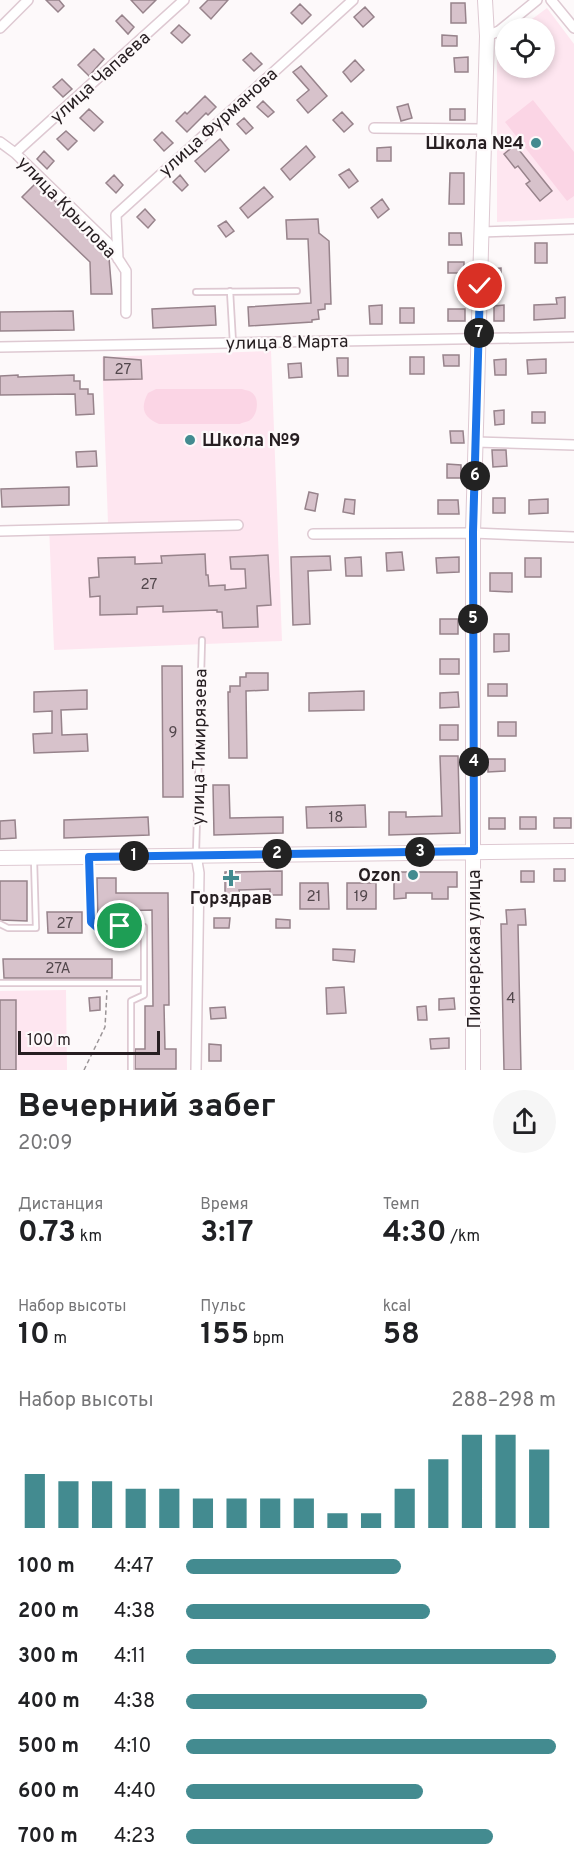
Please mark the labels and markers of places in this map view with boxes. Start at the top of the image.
place label: Школа №4 [425,133,524,156]
marker: Школа №4 [529,136,543,150]
pin [454,260,505,311]
pin: 7 [464,318,494,348]
place label: Школа №9 [202,430,300,453]
marker: Школа №9 [183,433,197,447]
pin: 6 [460,461,490,491]
pin: 5 [458,604,488,634]
pin: 4 [459,747,489,777]
pin: 3 [405,837,435,867]
pin: 2 [262,839,292,869]
pin: 1 [119,841,149,871]
place label: Ozon [358,865,401,888]
marker: Ozon [406,868,420,882]
marker: Горздрав [224,871,238,885]
place label: Горздрав [190,888,272,911]
pin [94,900,145,951]

